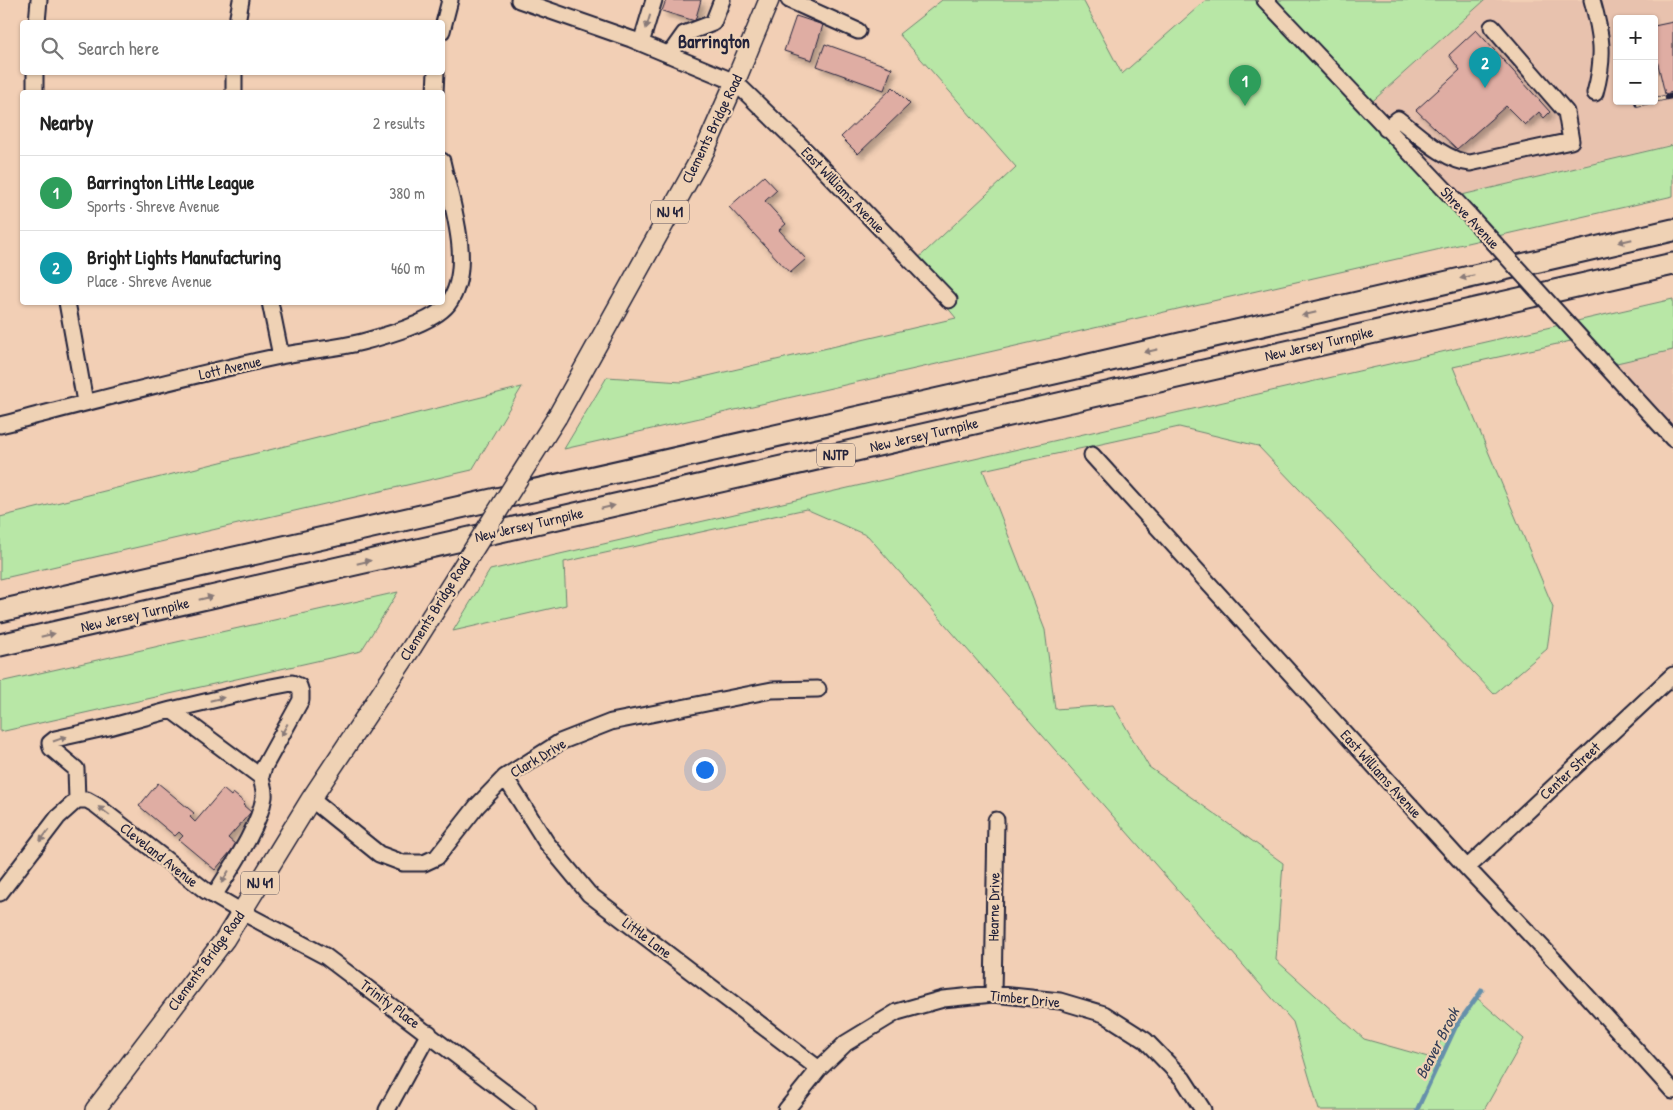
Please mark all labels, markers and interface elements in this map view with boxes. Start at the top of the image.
one-way arrow [643,14,651,29]
map controls [1613,15,1658,105]
button: + [1613,15,1658,60]
search box [20,20,445,75]
district label: Barrington [678,29,750,55]
icon: search [38,34,66,62]
text: Search here [78,35,159,61]
pin: 2 [1469,47,1501,88]
button: − [1613,60,1658,105]
pin: 1 [1229,65,1261,106]
street label: Clements Bridge Road [676,71,747,187]
text: Nearby [40,108,93,137]
text: 2 results [373,112,425,134]
street label: East Williams Avenue [797,142,890,237]
text: Barrington Little League [87,169,254,195]
text: 1 [53,182,59,204]
text: 380 m [389,182,425,204]
street label: Shreve Avenue [1436,182,1505,254]
text: Sports · Shreve Avenue [87,195,220,217]
road number: NJ 41 [651,200,689,223]
one-way arrow [1618,237,1633,245]
text: Bright Lights Manufacturing [87,244,281,270]
text: 2 [52,257,60,279]
text: 460 m [391,257,425,279]
text: Place · Shreve Avenue [87,270,212,292]
one-way arrow [1460,273,1475,281]
one-way arrow [1301,310,1316,318]
street label: New Jersey Turnpike [1263,321,1375,366]
one-way arrow [1143,347,1158,355]
street label: Lott Avenue [197,350,263,385]
street label: New Jersey Turnpike [868,412,980,457]
road number: NJTP [817,444,855,466]
street label: New Jersey Turnpike [473,502,585,547]
one-way arrow [601,503,616,511]
street label: Clements Bridge Road [394,553,475,665]
one-way arrow [357,558,372,566]
street label: New Jersey Turnpike [79,592,191,637]
one-way arrow [198,594,213,602]
one-way arrow [40,631,55,639]
one-way arrow [209,695,224,703]
one-way arrow [280,724,289,737]
street label: East Williams Avenue [1336,725,1427,823]
street label: Clark Drive [506,733,570,782]
one-way arrow [53,734,68,742]
street label: Center Street [1535,736,1605,804]
your location [692,757,718,783]
one-way arrow [97,806,111,816]
street label: Cleveland Avenue [116,817,203,892]
one-way arrow [38,829,49,842]
one-way arrow [221,871,230,884]
road number: NJ 41 [241,871,279,894]
street label: Hearne Drive [982,872,1005,942]
street label: Clements Bridge Road [162,906,249,1015]
street label: Little Lane [618,912,676,963]
street label: Trinity Place [356,974,425,1033]
street label: Timber Drive [989,984,1061,1013]
water label: Beaver Brook [1410,1002,1465,1082]

